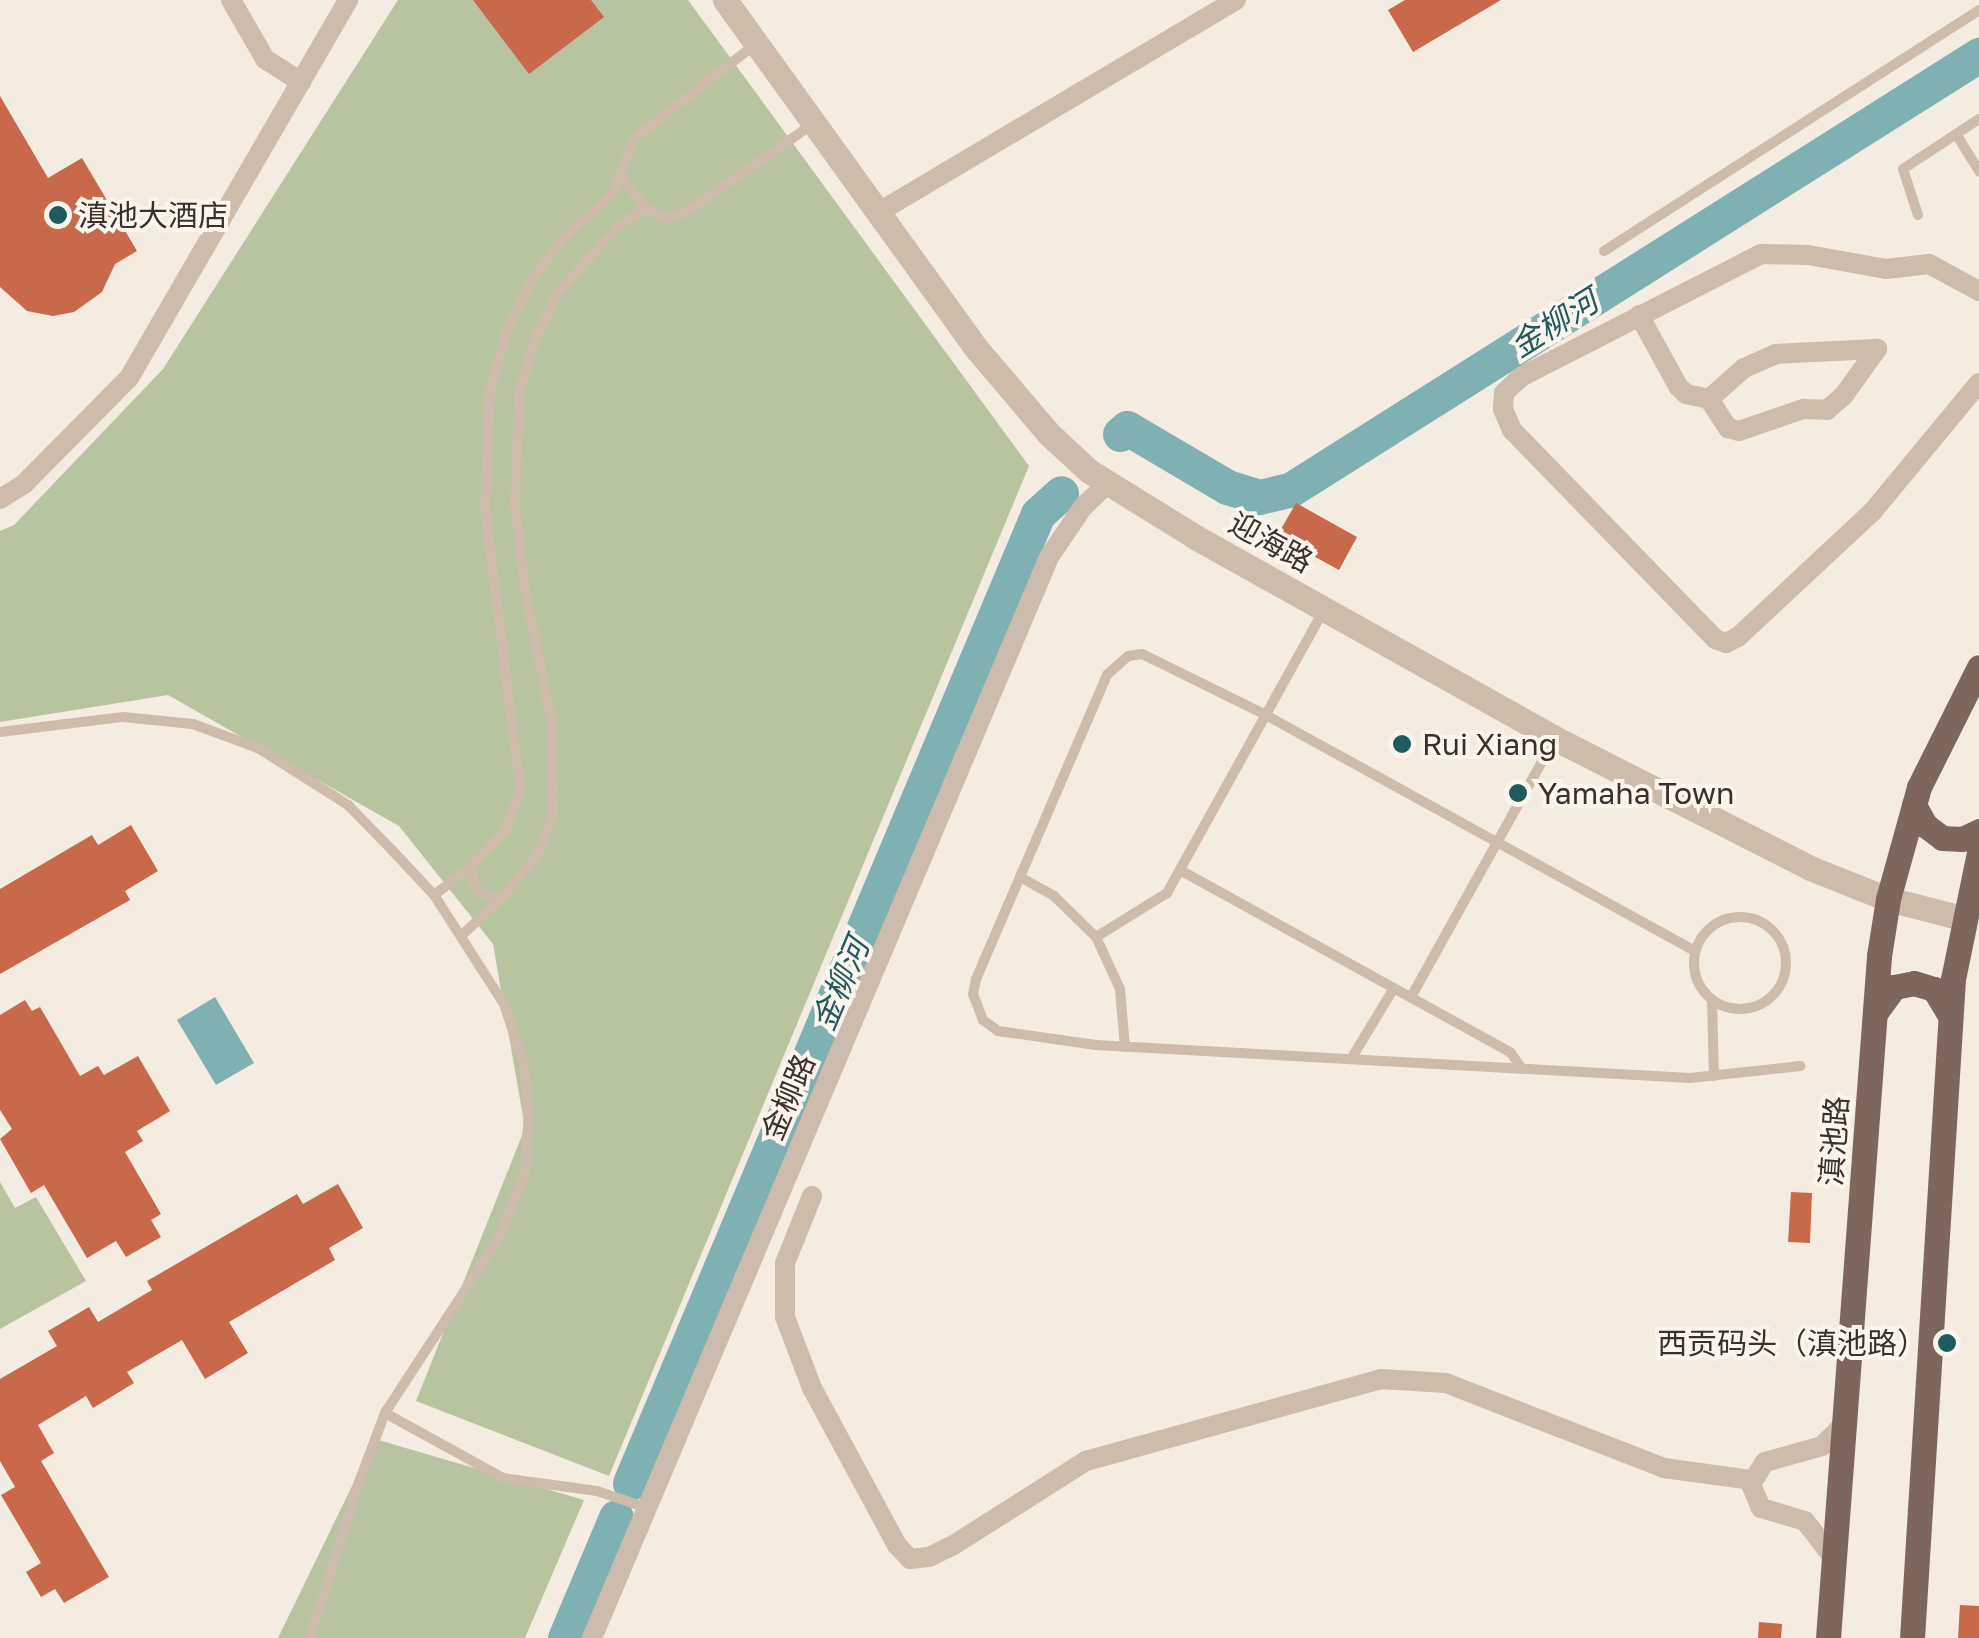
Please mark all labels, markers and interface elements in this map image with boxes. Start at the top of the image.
place label: 滇池大酒店 [78,197,228,233]
marker: 滇池大酒店 [47,204,69,226]
water label: 金柳河 [1503,281,1605,365]
street label: 迎海路 [1223,504,1319,580]
place label: Rui Xiang [1422,726,1557,762]
marker: Rui Xiang [1391,733,1413,755]
place label: Yamaha Town [1538,775,1734,811]
marker: Yamaha Town [1507,782,1529,804]
water label: 金柳河 [804,932,876,1036]
street label: 金柳路 [754,1049,822,1145]
street label: 滇池路 [1813,1095,1855,1187]
place label: 西贡码头（滇池路） [1657,1325,1927,1361]
marker: 西贡码头（滇池路） [1936,1332,1958,1354]

